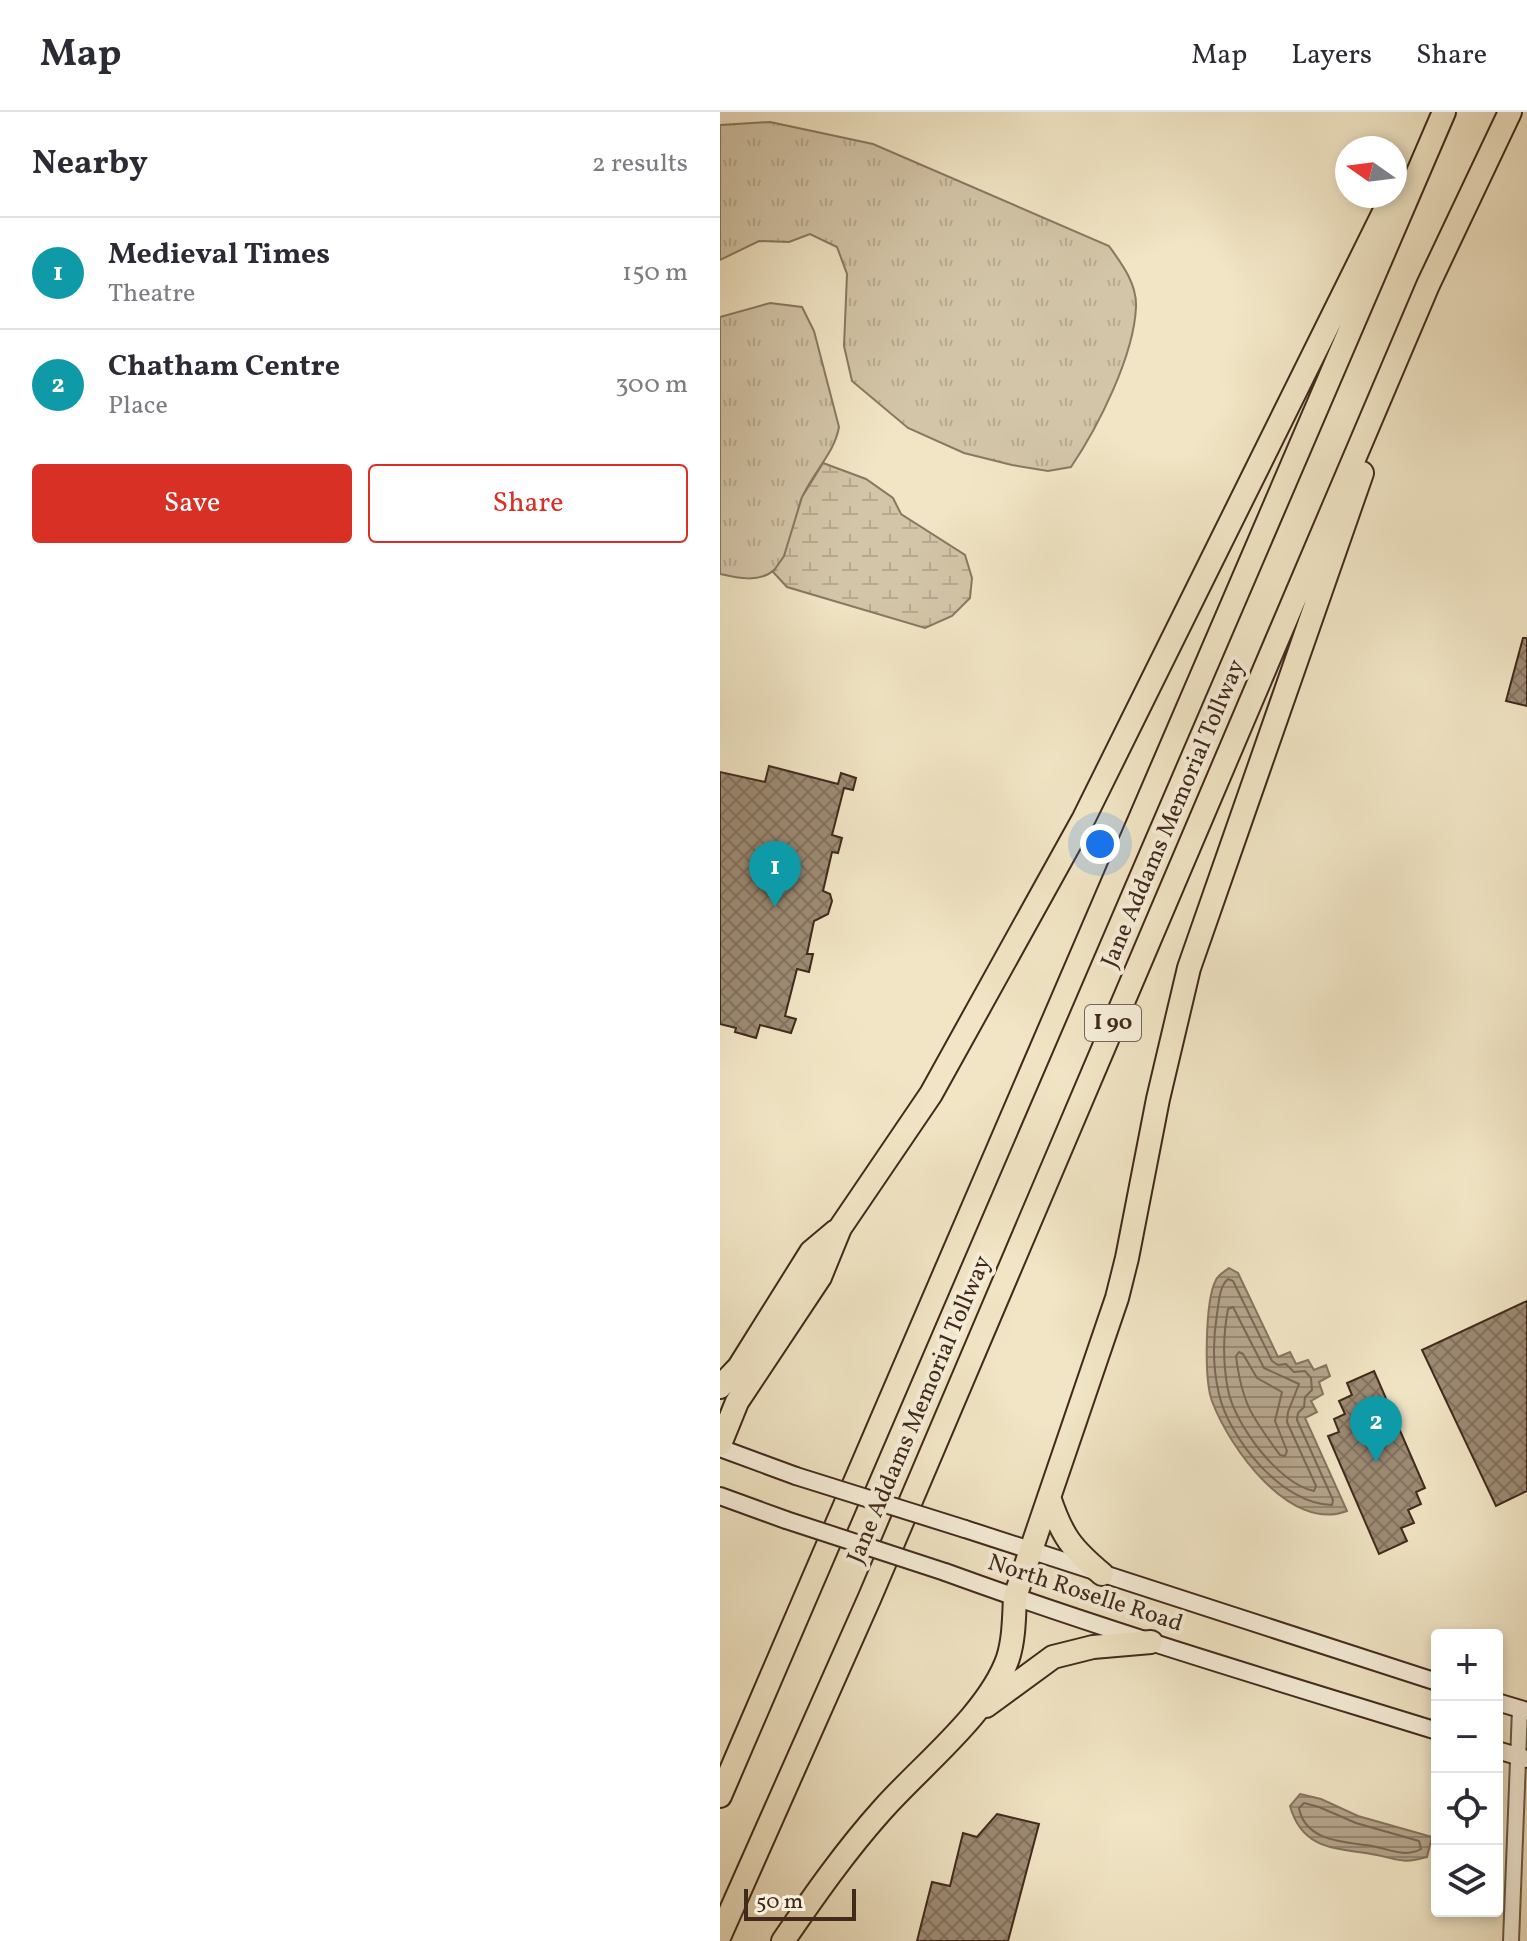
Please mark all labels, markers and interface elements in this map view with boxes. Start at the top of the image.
text: Map [40,29,121,82]
text: Map [1191,36,1247,75]
text: Layers [1291,36,1372,75]
text: Share [1416,36,1487,75]
north arrow [1335,136,1407,208]
text: Nearby [32,141,148,188]
text: 2 results [592,146,688,182]
text: Medieval Times [108,234,330,276]
text: 1 [53,255,63,291]
text: 150 m [622,255,688,291]
text: Theatre [108,276,195,312]
text: Chatham Centre [108,346,340,388]
text: 2 [51,367,65,403]
text: 300 m [615,367,688,403]
text: Place [108,388,168,424]
button: Save [32,464,352,543]
button: Share [368,464,688,543]
street label: Jane Addams Memorial Tollway [1094,655,1254,973]
your location [1080,824,1120,864]
pin: 1 [749,841,801,907]
road number: I 90 [1085,1005,1141,1041]
street label: Jane Addams Memorial Tollway [840,1251,1000,1569]
pin: 2 [1350,1396,1402,1462]
street label: North Roselle Road [983,1546,1187,1642]
map controls [1431,1629,1503,1917]
button: + [1431,1629,1503,1701]
button: − [1431,1701,1503,1773]
button: locate [1431,1773,1503,1845]
button: layers [1431,1845,1503,1917]
scale bar [744,1885,856,1921]
text: 50 m [756,1887,803,1918]

